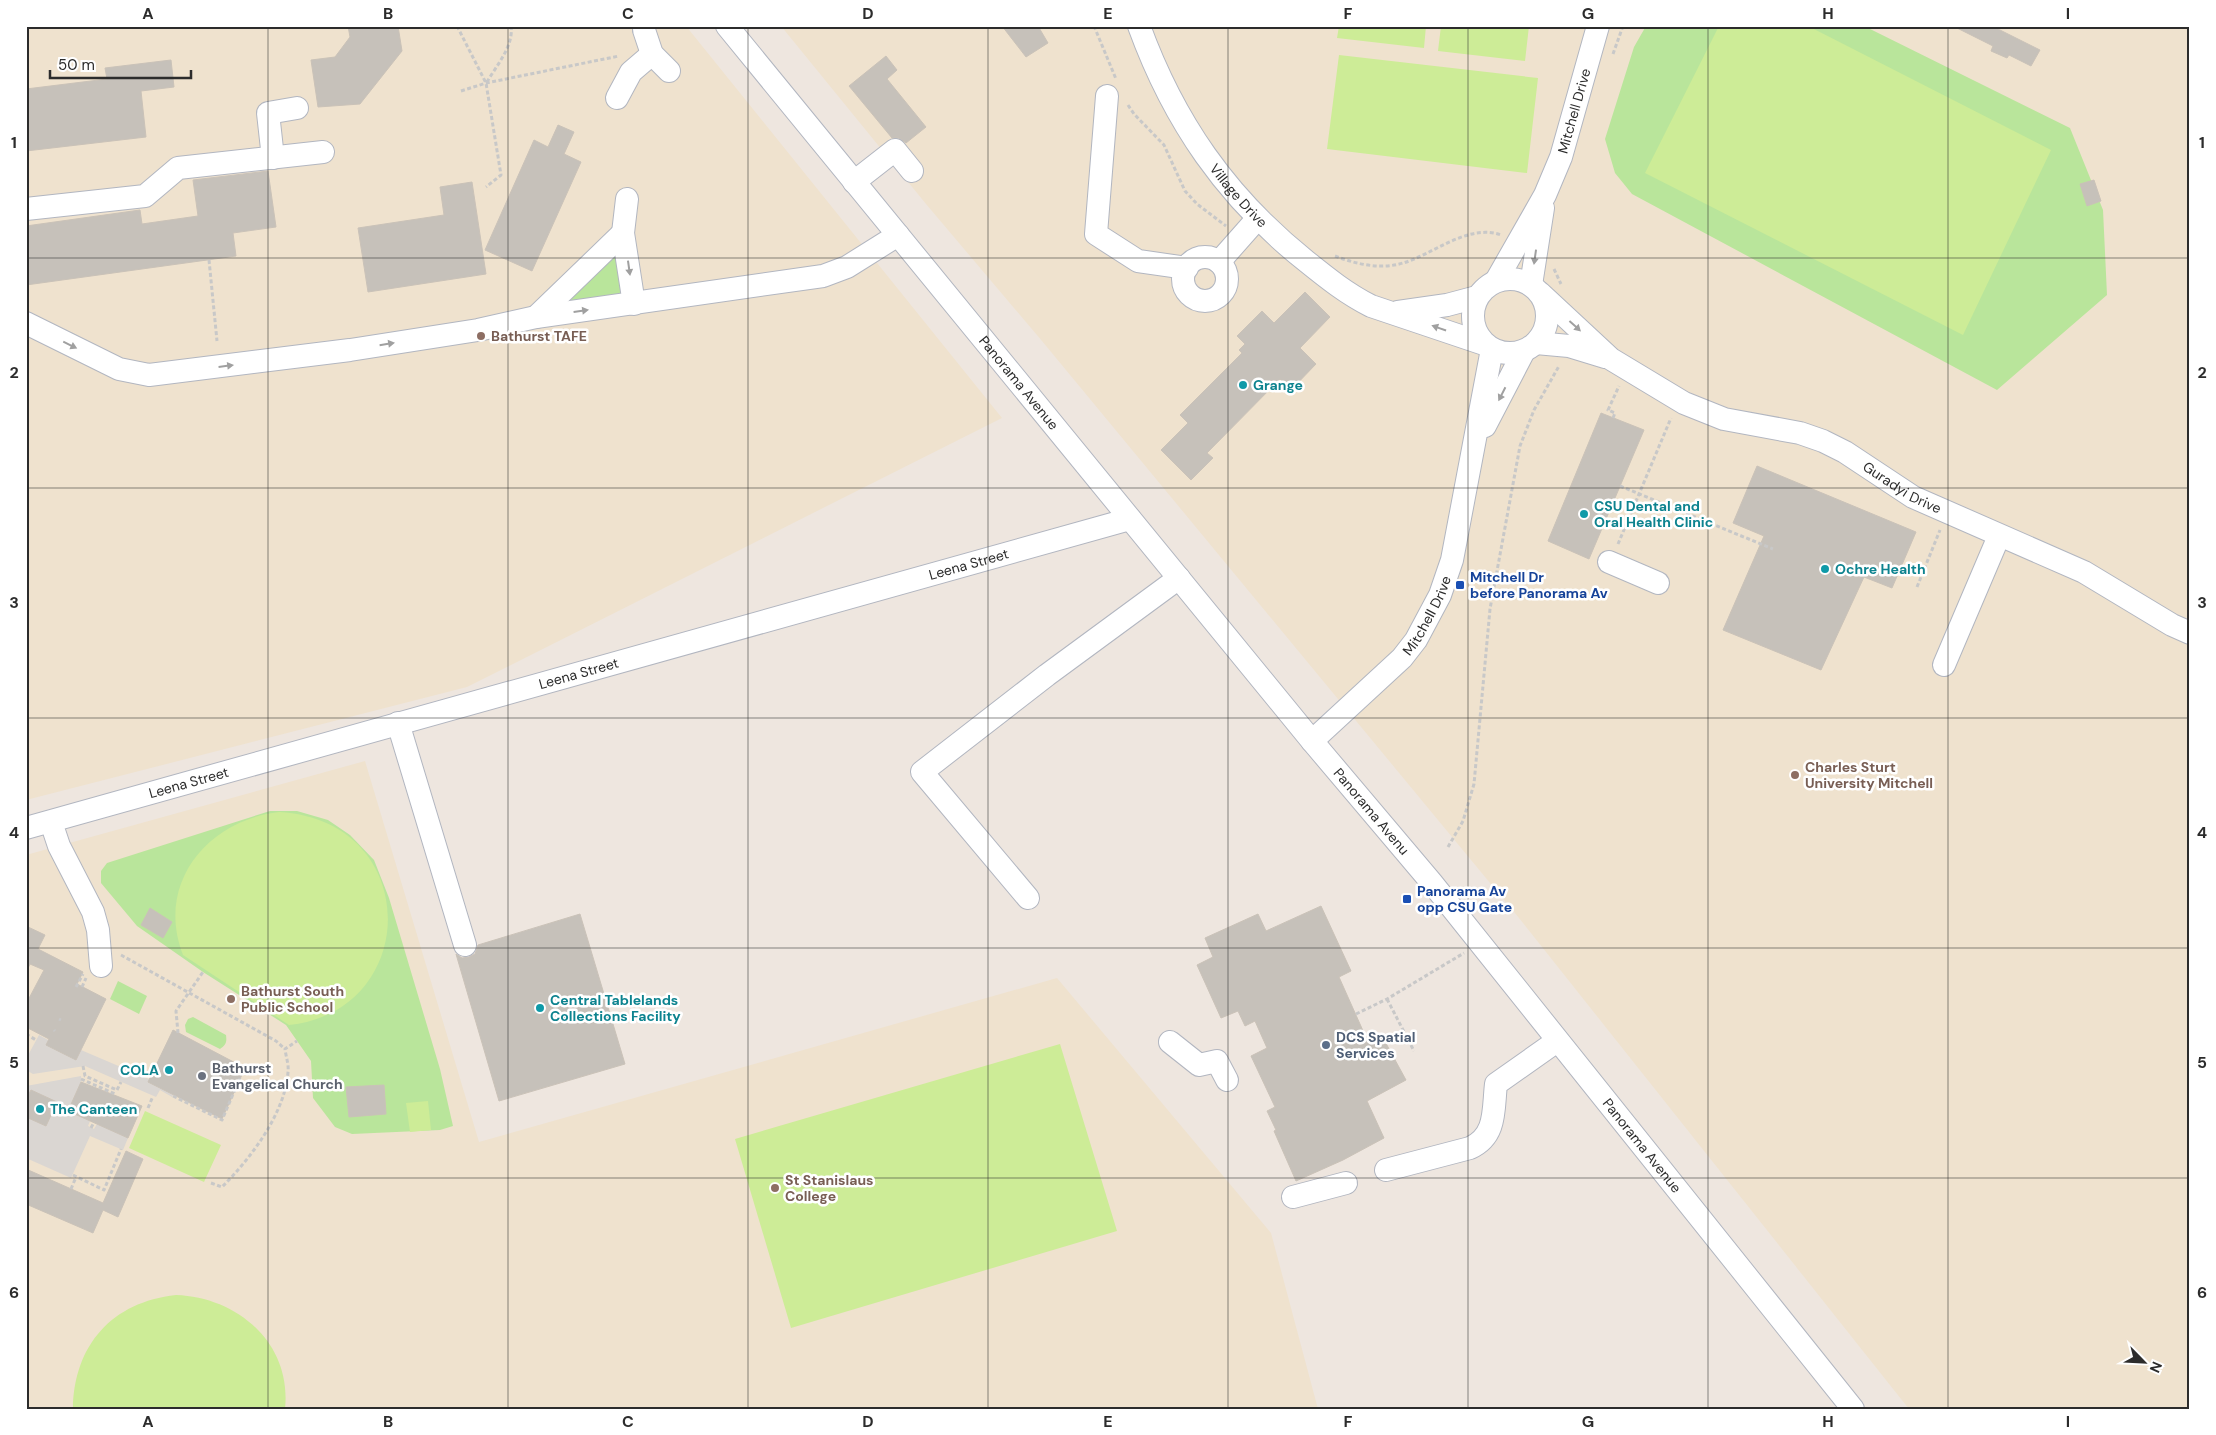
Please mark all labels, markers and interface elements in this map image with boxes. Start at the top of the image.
text: A [142,3,154,24]
text: B [383,3,393,24]
text: C [622,3,634,24]
text: D [862,3,874,24]
text: E [1103,3,1113,24]
text: F [1344,3,1353,24]
text: G [1582,3,1594,24]
text: H [1822,3,1834,24]
text: I [2066,3,2070,24]
scale bar [50,48,191,80]
text: 50 m [58,55,95,75]
street label: Mitchell Drive [1553,66,1595,156]
text: 1 [11,132,17,153]
text: 1 [2199,132,2205,153]
street label: Village Drive [1206,160,1271,231]
one-way arrow [1531,249,1539,265]
one-way arrow [625,261,633,277]
one-way arrow [574,307,590,315]
one-way arrow [1569,320,1581,332]
one-way arrow [1432,324,1447,332]
place label: Bathurst TAFE [491,327,587,345]
marker: Bathurst TAFE [475,330,487,342]
street label: Panorama Avenue [975,332,1063,433]
one-way arrow [379,340,395,348]
one-way arrow [63,341,77,349]
text: 2 [9,362,19,383]
one-way arrow [218,362,234,370]
text: 2 [2197,362,2207,383]
place label: Grange [1253,376,1303,394]
marker: Grange [1237,379,1249,391]
one-way arrow [1498,387,1506,401]
street label: Guradyi Drive [1860,457,1944,517]
place label: CSU Dental and Oral Health Clinic [1594,497,1713,531]
marker: CSU Dental and Oral Health Clinic [1578,508,1590,520]
street label: Leena Street [927,544,1011,584]
place label: Ochre Health [1835,560,1926,578]
marker: Ochre Health [1819,563,1831,575]
place label: Mitchell Dr before Panorama Av [1470,568,1608,602]
street label: Mitchell Drive [1398,574,1455,659]
marker: Mitchell Dr before Panorama Av [1454,579,1466,591]
text: 3 [9,592,19,613]
text: 3 [2197,592,2207,613]
street label: Leena Street [537,654,621,693]
place label: Charles Sturt University Mitchell [1805,758,1933,792]
street label: Leena Street [147,763,231,802]
street label: Panorama Avenu [1330,764,1413,858]
marker: Charles Sturt University Mitchell [1789,769,1801,781]
text: 4 [9,822,19,843]
text: 4 [2197,822,2207,843]
place label: Panorama Av opp CSU Gate [1417,882,1512,916]
marker: Panorama Av opp CSU Gate [1401,893,1413,905]
place label: Bathurst South Public School [241,982,344,1016]
place label: Central Tablelands Collections Facility [550,991,681,1025]
marker: Bathurst South Public School [225,993,237,1005]
marker: Central Tablelands Collections Facility [534,1002,546,1014]
place label: DCS Spatial Services [1336,1028,1416,1062]
marker: DCS Spatial Services [1320,1039,1332,1051]
text: 5 [9,1052,19,1073]
text: 5 [2197,1052,2207,1073]
place label: Bathurst Evangelical Church [212,1059,343,1093]
place label: COLA [120,1061,159,1079]
marker: COLA [163,1064,175,1076]
marker: Bathurst Evangelical Church [196,1070,208,1082]
street label: Panorama Avenue [1599,1095,1685,1196]
place label: The Canteen [50,1100,137,1118]
marker: The Canteen [34,1103,46,1115]
place label: St Stanislaus College [785,1171,873,1205]
marker: St Stanislaus College [769,1182,781,1194]
text: 6 [9,1282,19,1303]
text: 6 [2197,1282,2207,1303]
north arrow [2118,1338,2168,1388]
text: N [2146,1359,2166,1376]
text: A [142,1411,154,1432]
text: B [383,1411,393,1432]
text: C [622,1411,634,1432]
text: D [862,1411,874,1432]
text: E [1103,1411,1113,1432]
text: F [1344,1411,1353,1432]
text: G [1582,1411,1594,1432]
text: H [1822,1411,1834,1432]
text: I [2066,1411,2070,1432]

